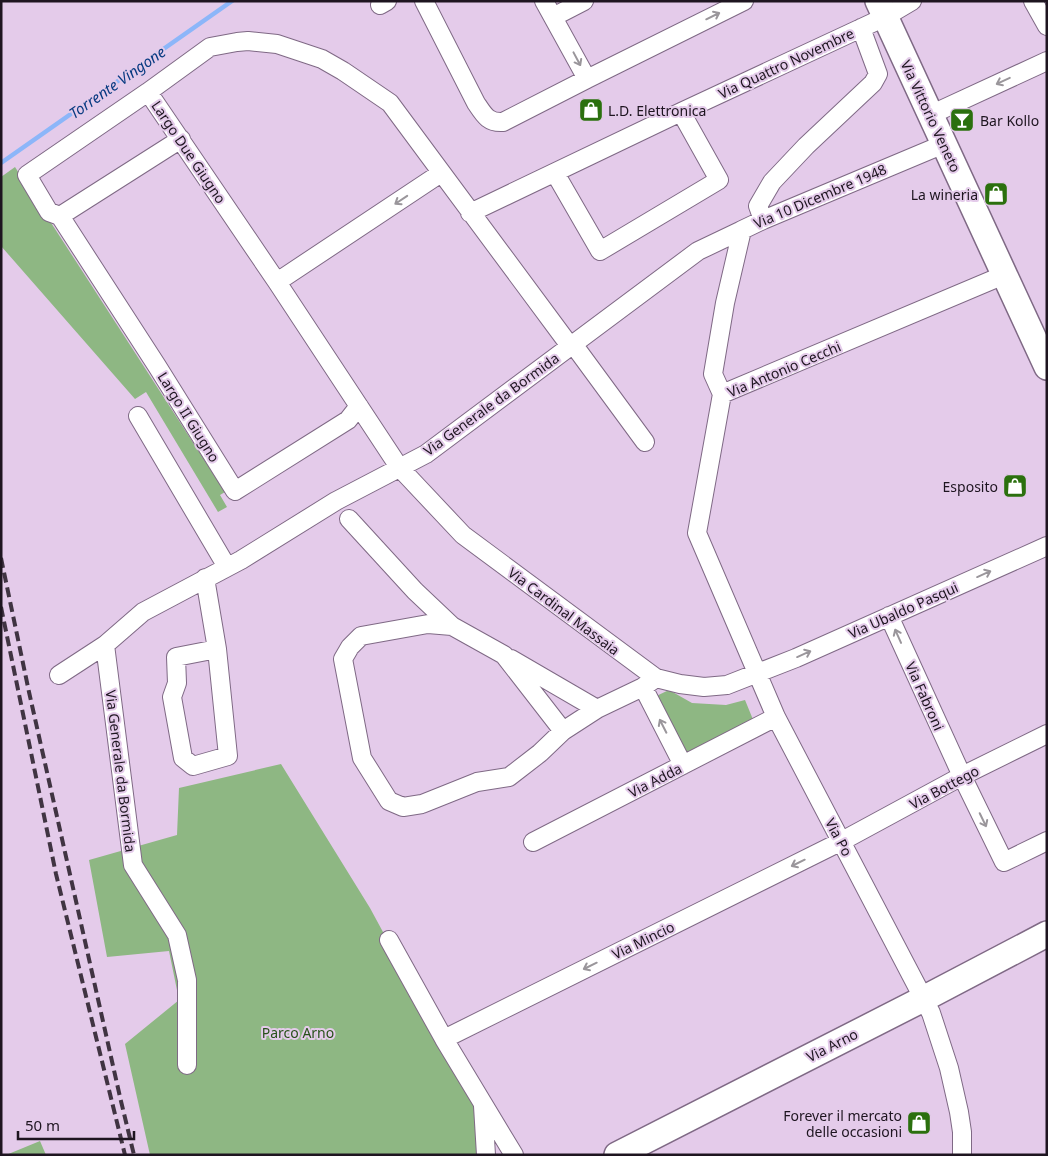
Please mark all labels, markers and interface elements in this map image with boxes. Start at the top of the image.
one-way arrow [705,11,720,21]
street label: Via Quattro Novembre [715,23,857,103]
water label: Torrente Vingone [65,41,170,123]
one-way arrow [572,52,582,66]
street label: Via Vittorio Veneto [897,57,965,175]
one-way arrow [995,76,1010,86]
street label: Largo Due Giugno [148,97,230,207]
shop icon: L.D. Elettronica [578,97,604,123]
place label: L.D. Elettronica [608,101,706,120]
bar icon: Bar Kollo [949,107,975,133]
place label: Bar Kollo [980,111,1039,130]
street label: Via 10 Dicembre 1948 [751,159,889,233]
shop icon: La wineria [983,181,1009,207]
place label: La wineria [911,185,978,204]
one-way arrow [394,195,408,205]
street label: Via Antonio Cecchi [724,337,844,401]
street label: Via Generale da Bormida [419,348,563,460]
street label: Largo II Giugno [154,368,224,466]
shop icon: Esposito [1002,473,1028,499]
place label: Esposito [943,477,998,496]
street label: Via Cardinal Massaia [504,563,624,659]
one-way arrow [976,568,991,578]
street label: Via Ubaldo Pasqui [845,577,961,643]
one-way arrow [893,629,903,644]
one-way arrow [796,649,811,659]
street label: Via Fabroni [901,659,949,733]
street label: Via Generale da Bormida [102,689,140,853]
one-way arrow [658,719,667,734]
street label: Via Adda [625,758,685,802]
street label: Via Bottego [906,761,982,813]
one-way arrow [979,812,988,827]
street label: Via Po [821,815,857,859]
one-way arrow [791,859,806,868]
street label: Via Mincio [609,917,677,963]
one-way arrow [583,962,598,972]
park label: Parco Arno [262,1023,334,1042]
street label: Via Arno [803,1024,861,1066]
place label: Forever il mercato delle occasioni [783,1106,902,1141]
scale bar [18,1108,134,1140]
shop icon: Forever il mercato delle occasioni [906,1110,932,1136]
text: 50 m [25,1115,60,1135]

